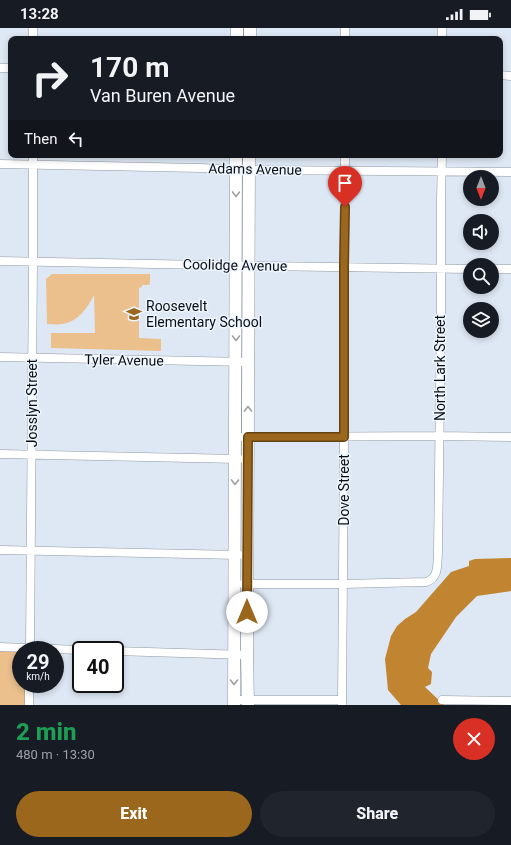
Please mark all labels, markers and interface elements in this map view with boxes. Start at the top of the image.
text: 13:28 [20,5,59,23]
text: 170 m [90,51,169,84]
icon: right [24,52,76,104]
text: Van Buren Avenue [90,85,235,106]
icon: left [65,128,87,150]
text: Then [24,130,57,148]
street label: Adams Avenue [208,160,302,178]
pin [328,166,362,207]
north arrow [463,170,499,206]
map controls [463,170,499,338]
icon: arrive [334,172,356,194]
one-way arrow [232,191,240,197]
button: sound [463,214,499,250]
street label: Coolidge Avenue [183,256,287,274]
button: search [463,258,499,294]
place label: Roosevelt Elementary School [146,298,262,330]
button: layers [463,302,499,338]
school or university icon: Roosevelt Elementary School [125,305,143,323]
street label: North Lark Street [432,314,448,421]
one-way arrow [232,335,240,341]
street label: Tyler Avenue [84,351,164,369]
street label: Josslyn Street [24,358,40,447]
one-way arrow [244,406,252,412]
street label: Dove Street [336,454,352,526]
one-way arrow [231,479,239,485]
position arrow [226,591,268,633]
speed limit sign: 40 [72,641,124,693]
text: 29 [27,650,49,674]
text: km/h [26,671,50,682]
one-way arrow [230,679,238,685]
text: 2 min [16,718,77,746]
button: close [453,718,495,760]
text: 480 m · 13:30 [16,747,95,762]
button: Exit [16,791,252,837]
button: Share [260,791,495,837]

